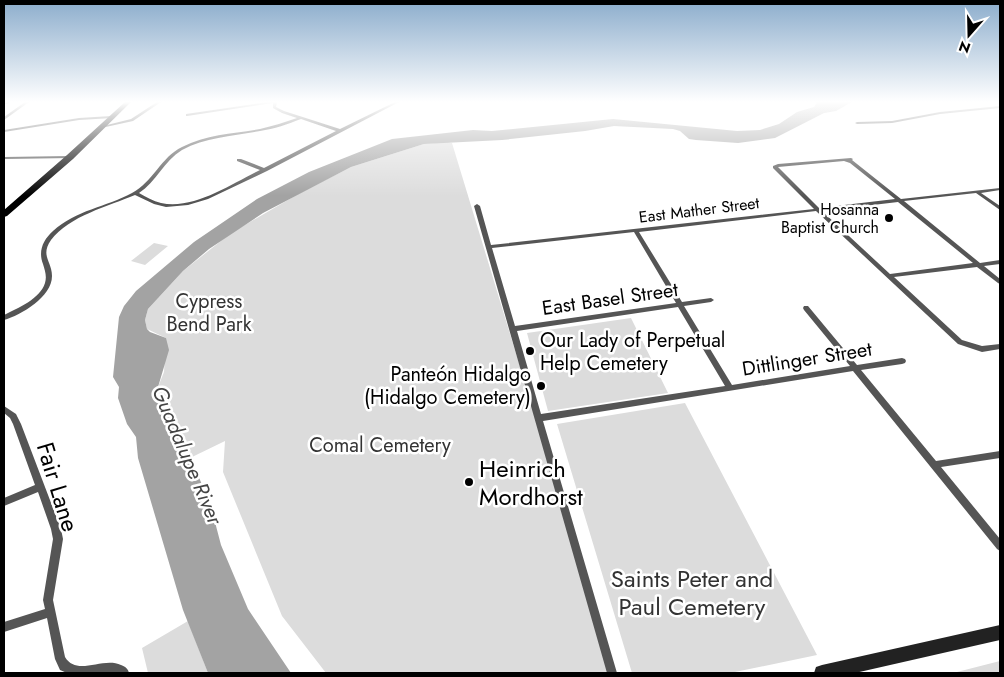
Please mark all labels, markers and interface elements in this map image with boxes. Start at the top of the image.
north arrow [944,10,994,60]
text: N [956,36,973,59]
street label: East Mather Street [637,191,761,229]
place label: Hosanna Baptist Church [781,198,879,239]
marker: Hosanna Baptist Church [883,212,895,224]
street label: East Basel Street [540,275,680,323]
park label: Cypress Bend Park [167,287,252,339]
place label: Our Lady of Perpetual Help Cemetery [540,326,725,378]
street label: Dittlinger Street [740,334,874,384]
marker: Our Lady of Perpetual Help Cemetery [524,345,536,357]
place label: Panteón Hidalgo (Hidalgo Cemetery) [364,360,531,412]
marker: Panteón Hidalgo (Hidalgo Cemetery) [535,380,547,392]
water label: Guadalupe River [144,381,230,530]
park label: Comal Cemetery [309,431,451,460]
street label: Fair Lane [28,438,88,536]
place label: Heinrich Mordhorst [479,451,583,514]
marker: Heinrich Mordhorst [463,476,475,488]
park label: Saints Peter and Paul Cemetery [611,561,773,624]

